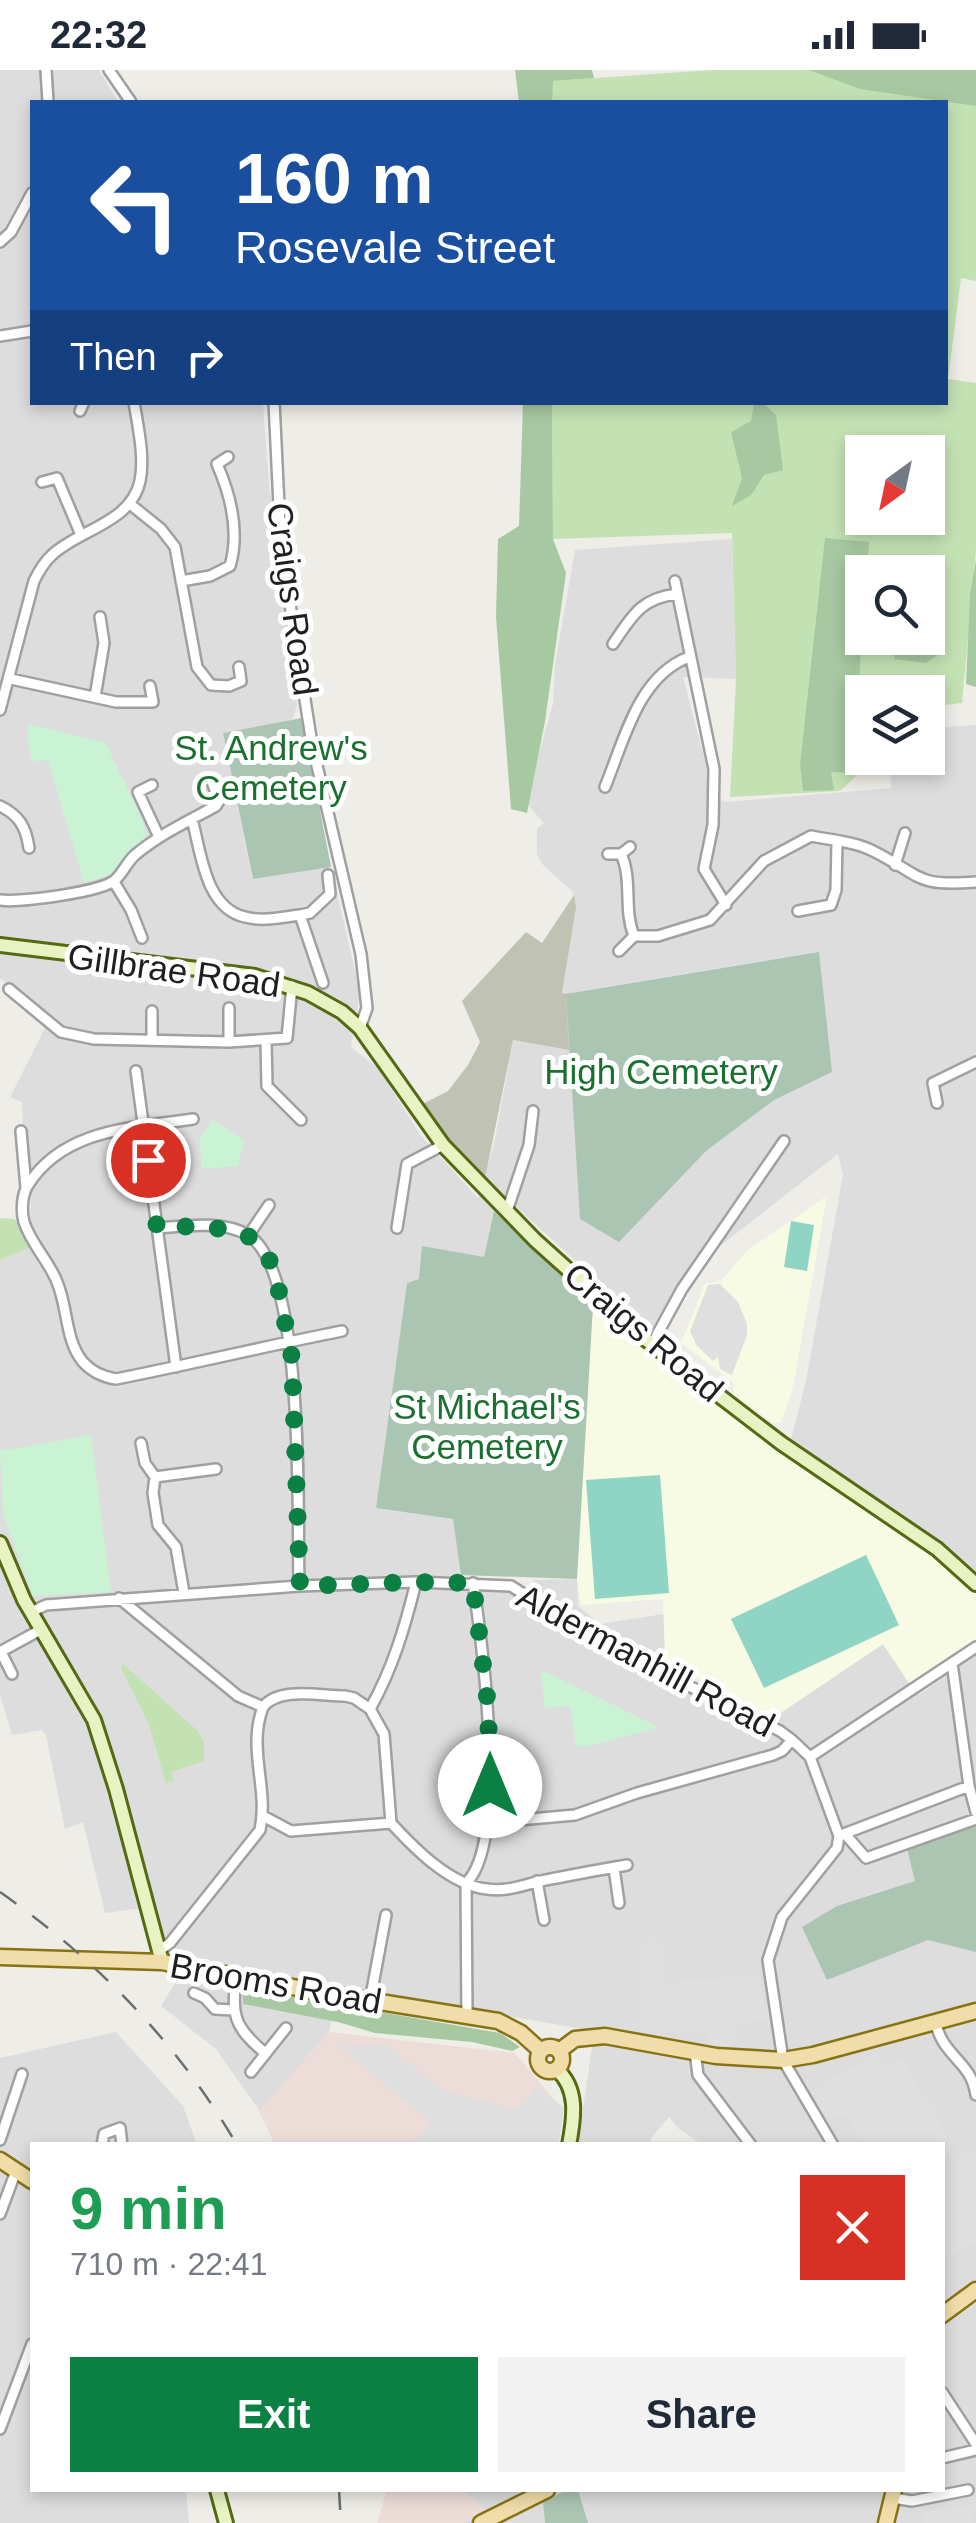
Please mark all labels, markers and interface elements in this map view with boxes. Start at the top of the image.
text: 22:32 [50,14,147,56]
icon: left [70,140,200,270]
text: 160 m [235,140,433,218]
text: Rosevale Street [235,222,555,273]
icon: right [177,330,232,385]
text: Then [70,336,157,378]
north arrow [845,435,945,535]
map controls [845,435,945,775]
street label: Craigs Road [260,500,326,698]
button: search [845,555,945,655]
button: layers [845,675,945,775]
park label: St. Andrew's Cemetery [174,728,368,807]
street label: Gillbrae Road [65,936,283,1004]
park label: High Cemetery [544,1052,778,1091]
pin [106,1118,191,1203]
icon: arrive [121,1133,176,1188]
street label: Craigs Road [557,1255,731,1409]
park label: St Michael's Cemetery [393,1387,581,1466]
street label: Aldermanhill Road [511,1576,781,1744]
position arrow [438,1734,542,1838]
street label: Brooms Road [167,1945,385,2021]
text: 9 min [70,2175,227,2242]
button: close [800,2175,905,2280]
text: 710 m · 22:41 [70,2246,267,2282]
button: Exit [70,2357,478,2472]
button: Share [498,2357,905,2472]

